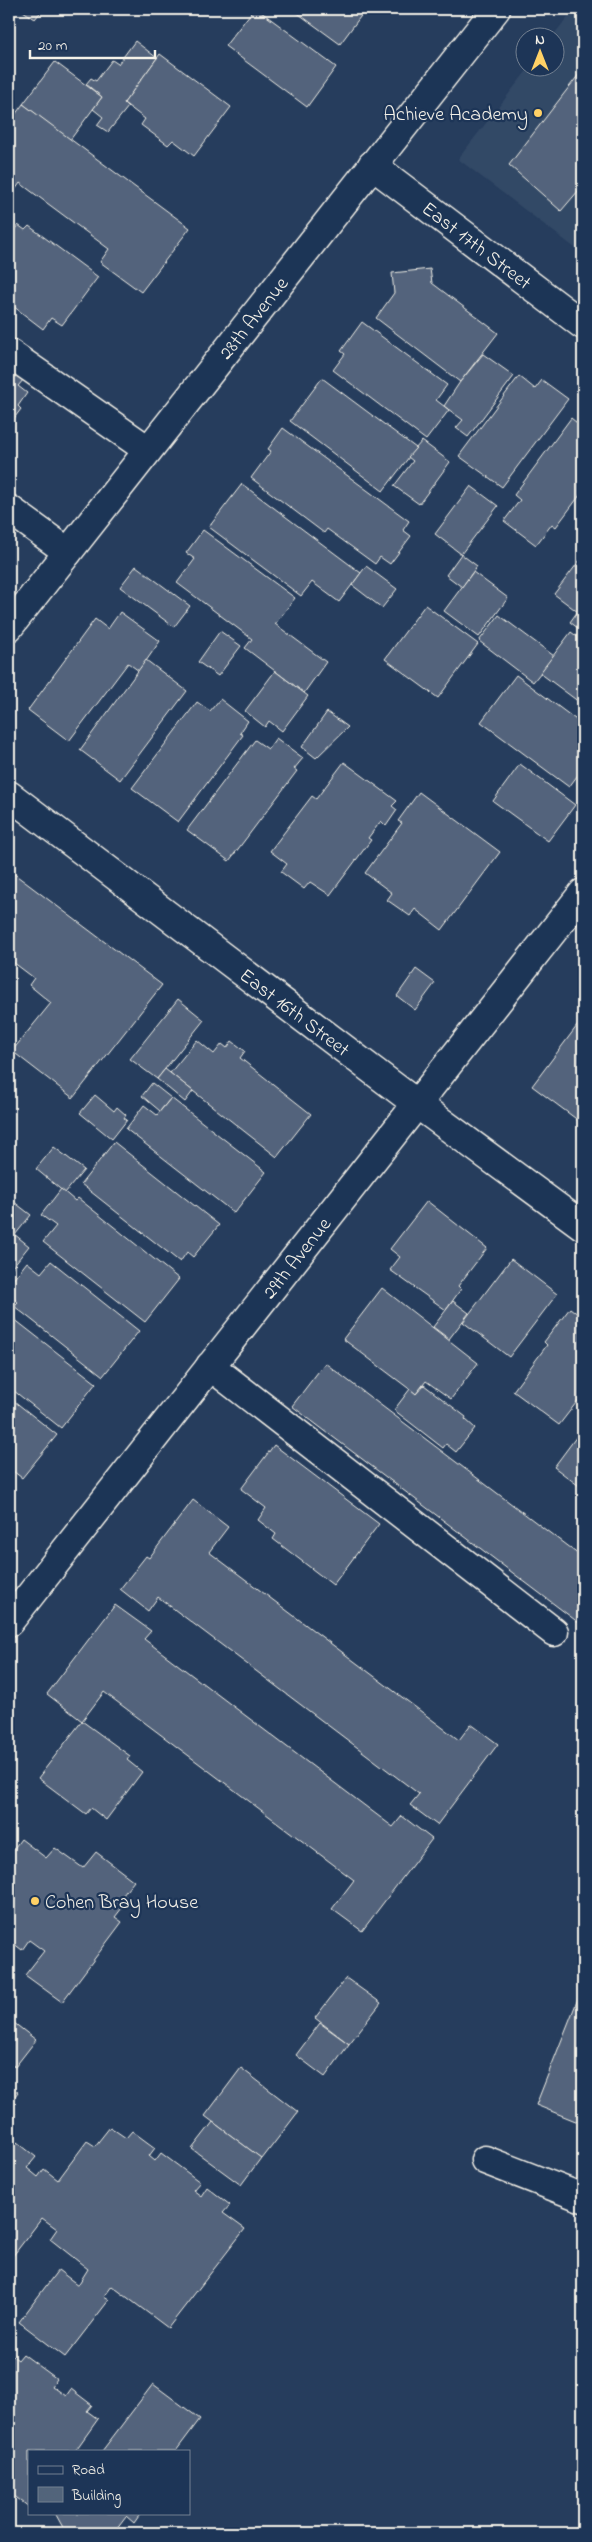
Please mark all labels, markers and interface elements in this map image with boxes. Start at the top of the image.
scale bar [30,28,155,60]
north arrow [514,28,564,78]
text: N [535,30,545,51]
text: 20 m [38,35,68,57]
place label: Achieve Academy [384,101,528,130]
marker: Achieve Academy [532,107,544,119]
street label: East 17th Street [415,196,537,298]
street label: 28th Avenue [213,271,297,367]
street label: East 16th Street [232,962,355,1065]
street label: 29th Avenue [257,1212,339,1306]
place label: Cohen Bray House [45,1889,198,1918]
marker: Cohen Bray House [29,1895,41,1907]
legend [28,2450,190,2514]
text: Road [72,2459,105,2481]
text: Building [71,2485,121,2508]

